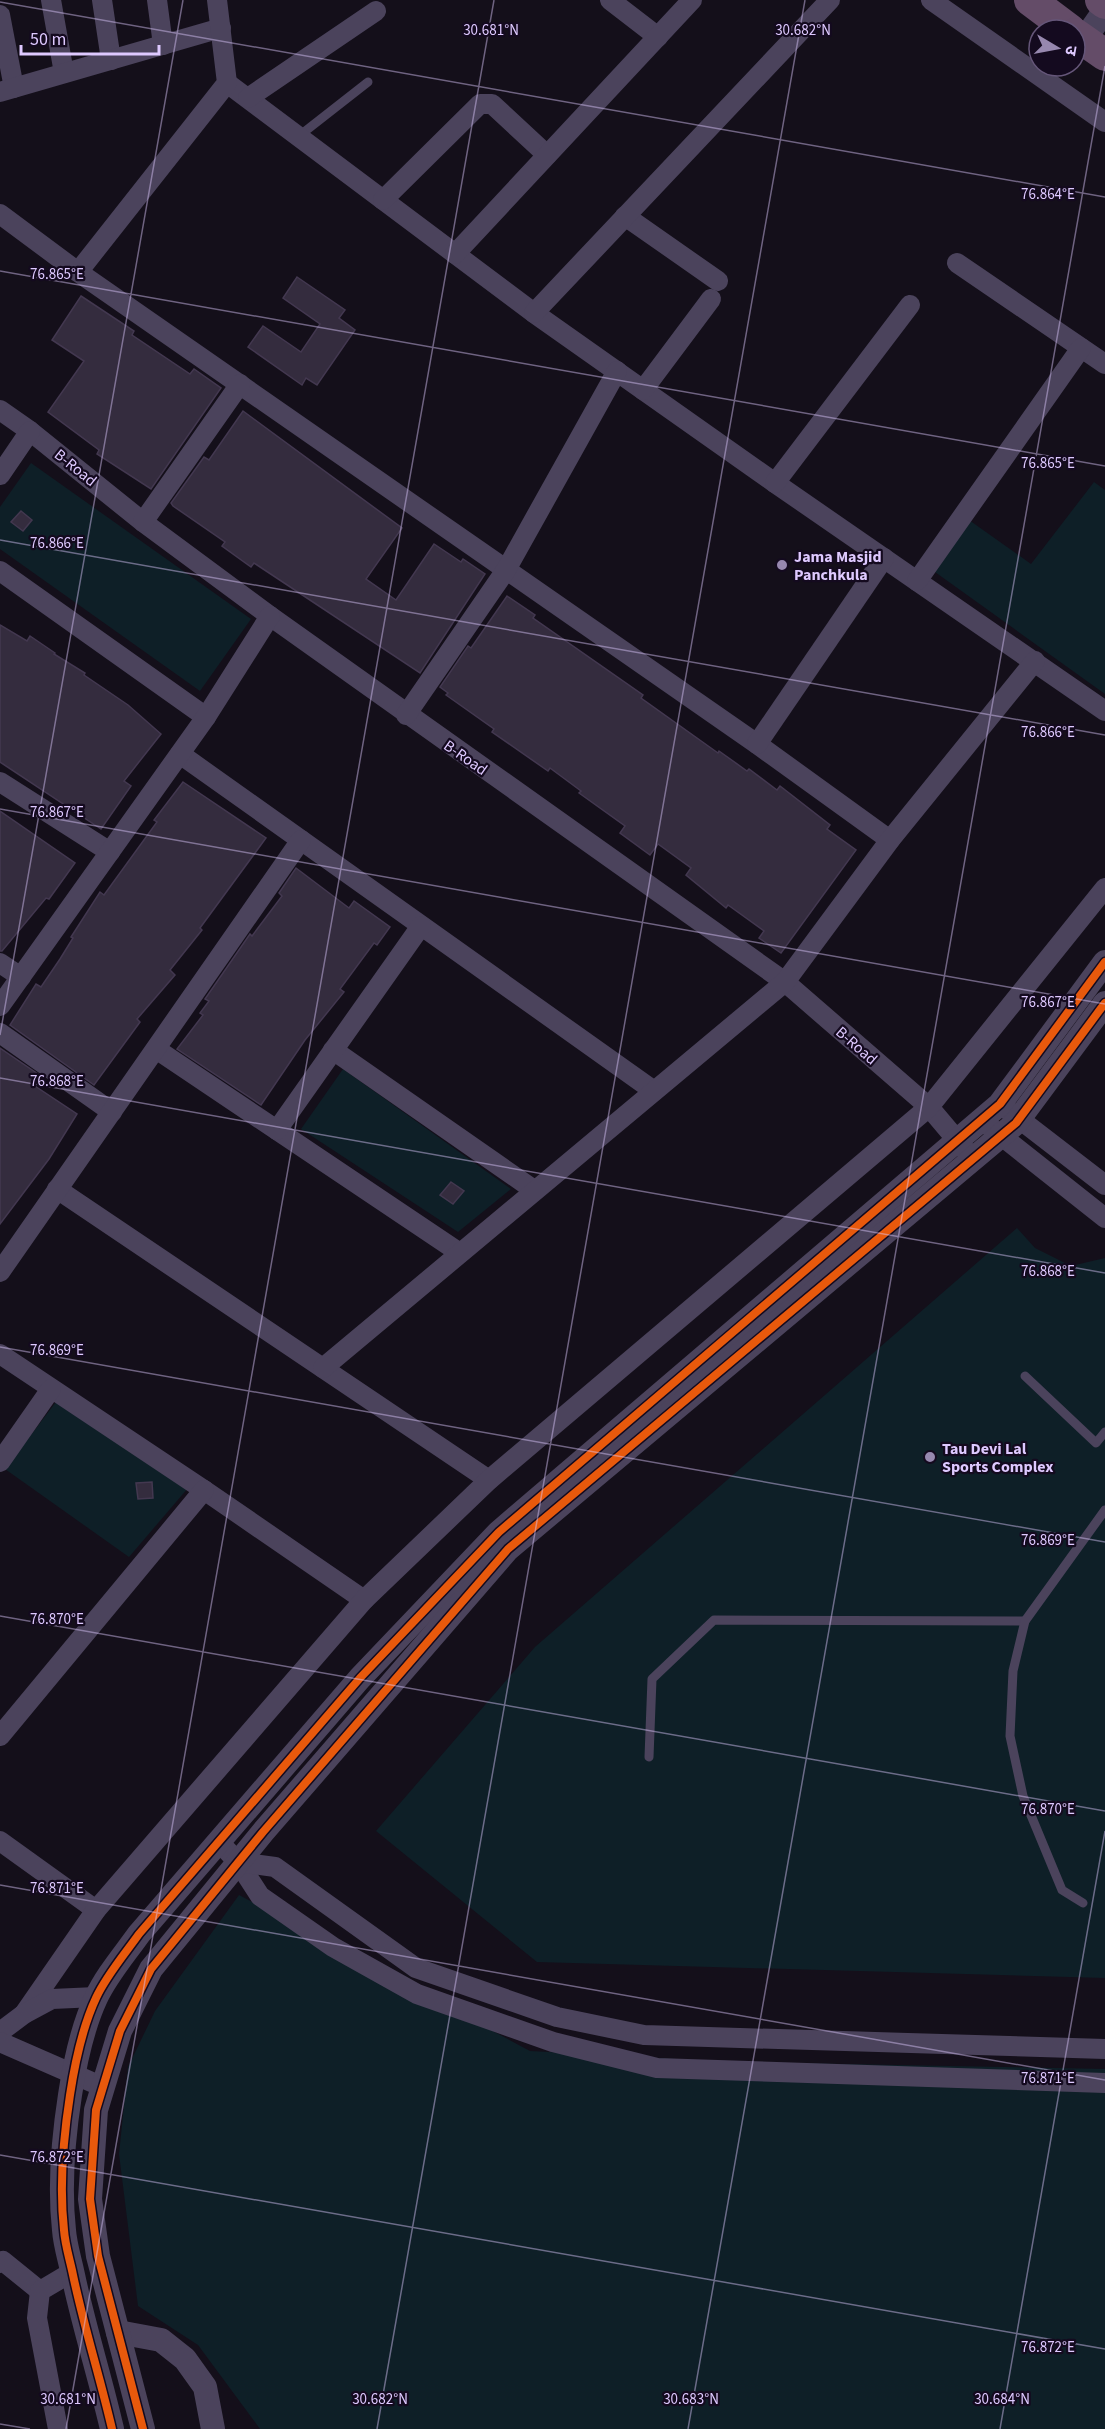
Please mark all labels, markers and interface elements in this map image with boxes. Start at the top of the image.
scale bar [21,18,159,56]
north arrow [1027,18,1087,78]
text: 30.681°N [463,20,519,41]
text: 30.682°N [775,20,831,41]
text: 50 m [30,27,66,52]
text: उ [1059,44,1082,58]
text: 76.864°E [1021,184,1075,205]
text: 76.865°E [30,264,84,285]
street label: B-Road [50,444,101,492]
text: 76.865°E [1021,453,1075,474]
text: 76.866°E [30,533,84,554]
place label: Jama Masjid Panchkula [794,546,882,586]
marker: Jama Masjid Panchkula [775,558,789,572]
text: 76.866°E [1021,722,1075,743]
street label: B-Road [439,735,492,781]
text: 76.867°E [30,802,84,823]
text: 76.867°E [1021,992,1075,1013]
street label: B-Road [831,1021,882,1070]
text: 76.868°E [30,1071,84,1092]
text: 76.868°E [1021,1261,1075,1282]
text: 76.869°E [30,1340,84,1361]
place label: Tau Devi Lal Sports Complex [942,1438,1053,1478]
marker: Tau Devi Lal Sports Complex [923,1450,937,1464]
text: 76.869°E [1021,1530,1075,1551]
text: 76.870°E [30,1609,84,1630]
text: 76.870°E [1021,1799,1075,1820]
text: 76.871°E [30,1878,84,1899]
text: 76.871°E [1021,2068,1075,2089]
text: 76.872°E [30,2147,84,2168]
text: 76.872°E [1021,2337,1075,2358]
text: 30.681°N [40,2389,96,2410]
text: 30.682°N [352,2389,408,2410]
text: 30.683°N [663,2389,719,2410]
text: 30.684°N [974,2389,1030,2410]

